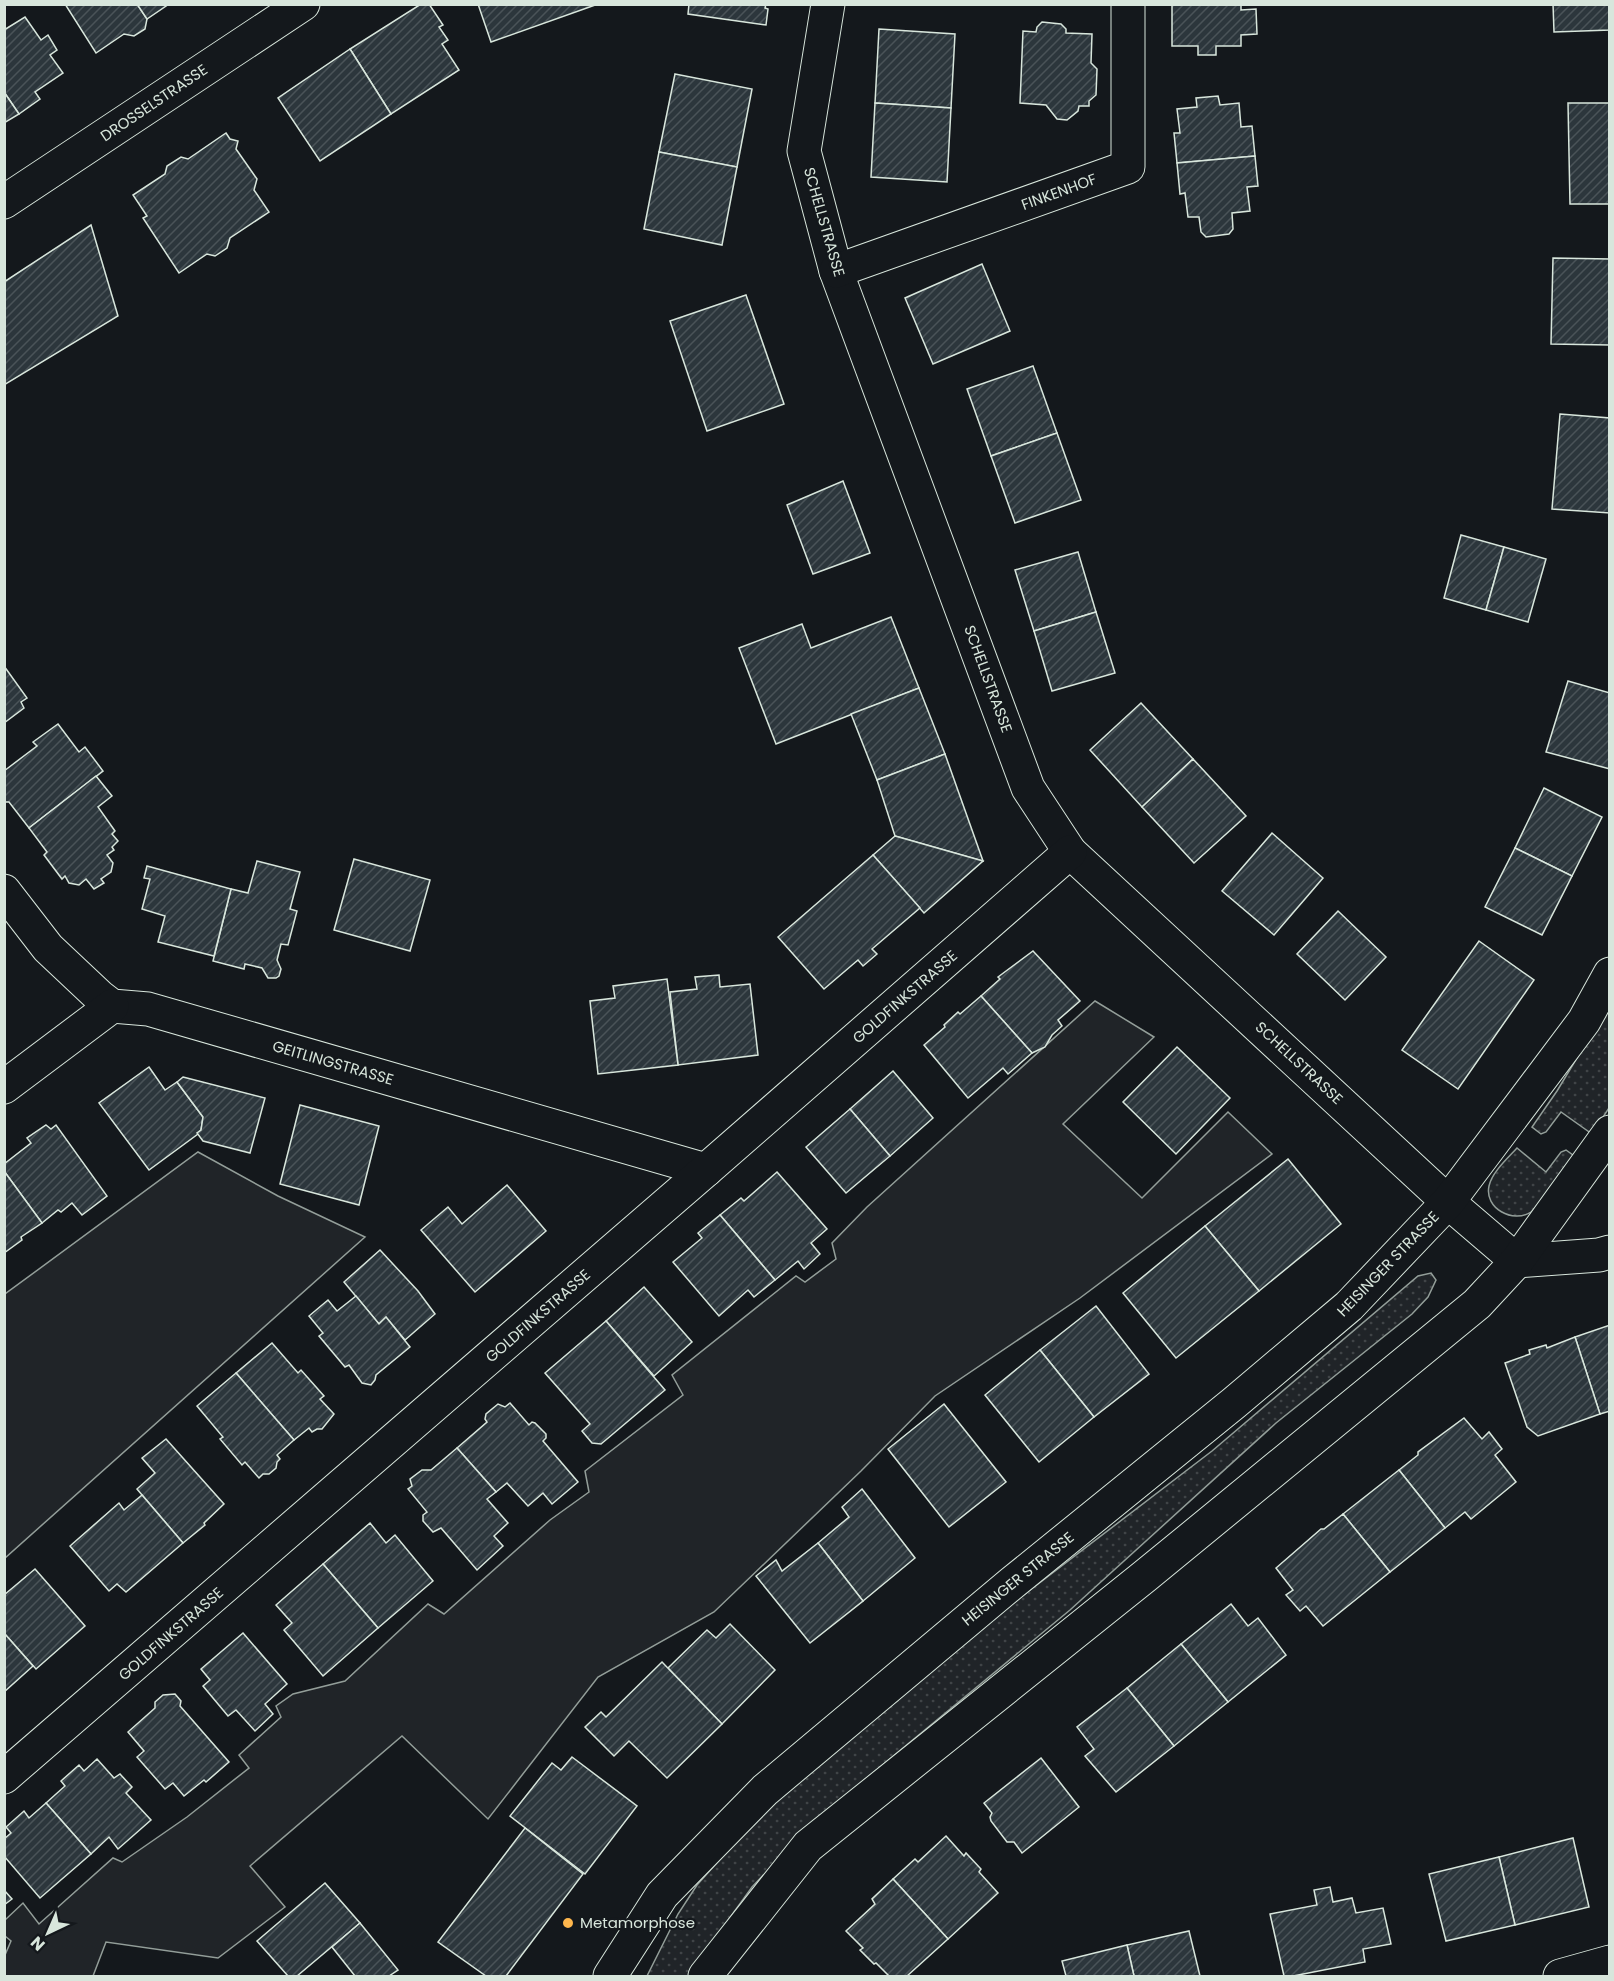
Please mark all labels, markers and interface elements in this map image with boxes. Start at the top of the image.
street label: DROSSELSTRASSE [96,59,211,146]
street label: SCHELLSTRASSE [799,165,850,279]
street label: FINKENHOF [1018,168,1100,215]
street label: SCHELLSTRASSE [959,622,1018,735]
street label: GOLDFINKSTRASSE [848,945,962,1048]
street label: SCHELLSTRASSE [1251,1016,1348,1109]
street label: GEITLINGSTRASSE [270,1035,396,1090]
street label: HEISINGER STRASSE [1332,1206,1443,1321]
street label: GOLDFINKSTRASSE [481,1264,595,1367]
street label: HEISINGER STRASSE [957,1527,1078,1630]
street label: GOLDFINKSTRASSE [114,1582,228,1685]
north arrow [18,1903,78,1963]
place label: Metamorphose [580,1912,695,1933]
marker: Metamorphose [561,1916,575,1930]
text: N [26,1931,50,1956]

